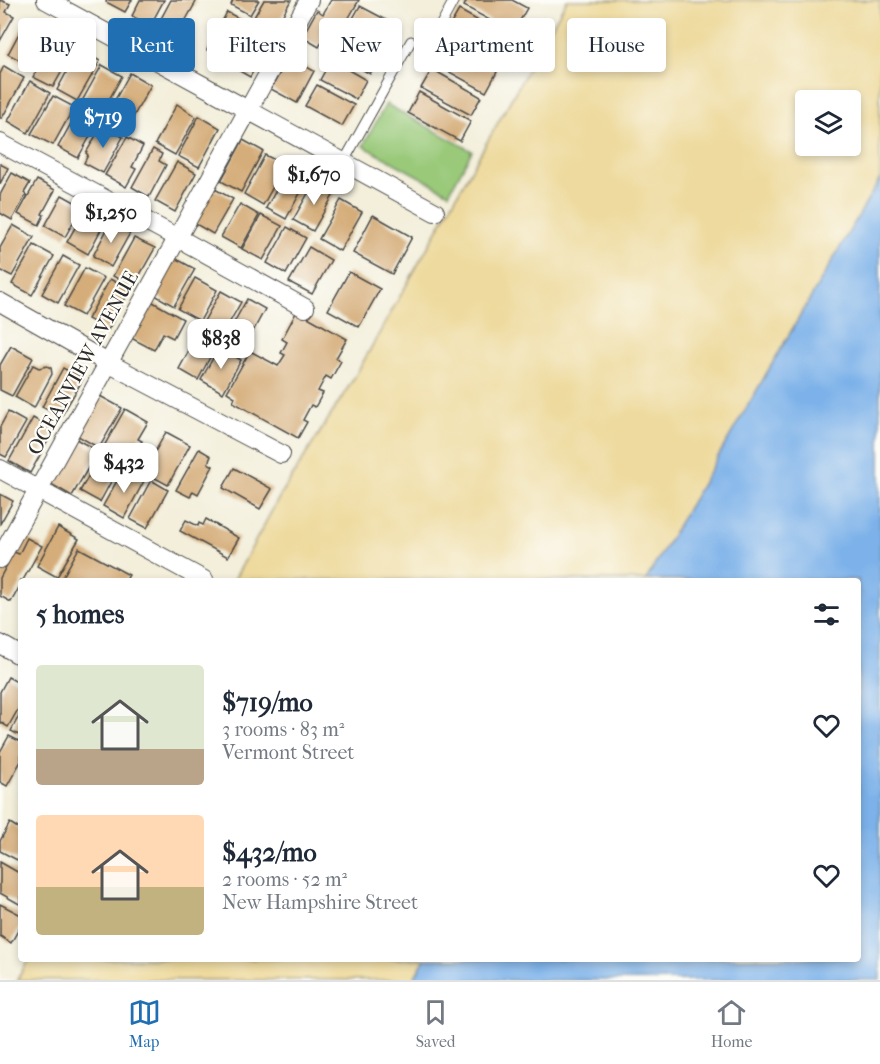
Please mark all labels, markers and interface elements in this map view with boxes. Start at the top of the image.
chip: Buy [18,18,96,72]
chip: Rent [108,18,195,72]
chip: Filters [207,18,307,72]
chip: New [319,18,402,72]
chip: Apartment [414,18,555,72]
chip: House [567,18,666,72]
map controls [795,90,861,156]
button: layers [795,90,861,156]
pin: $719 [67,98,139,149]
text: $719 [84,106,122,129]
pin: $1,670 [265,155,363,206]
text: $1,670 [287,163,341,186]
pin: $1,250 [62,193,160,244]
text: $1,250 [85,201,137,224]
street label: OCEANVIEW AVENUE [23,267,143,459]
pin: $838 [185,319,257,370]
text: $838 [201,327,241,350]
pin: $432 [88,443,160,494]
text: $432 [103,451,145,474]
icon: filters [810,598,843,631]
text: 5 homes [36,599,124,630]
text: $719/mo [222,687,313,718]
icon: home [84,689,156,761]
icon: heart [810,709,843,742]
text: 3 rooms · 83 m² [222,718,345,741]
text: Vermont Street [222,741,355,764]
text: $432/mo [222,837,317,868]
icon: home [84,839,156,911]
icon: heart [810,859,843,892]
text: 2 rooms · 52 m² [222,868,347,891]
text: New Hampshire Street [222,891,418,914]
tab: Map [128,996,161,1051]
tab: Saved [416,996,456,1051]
tab: Home [711,996,752,1051]

